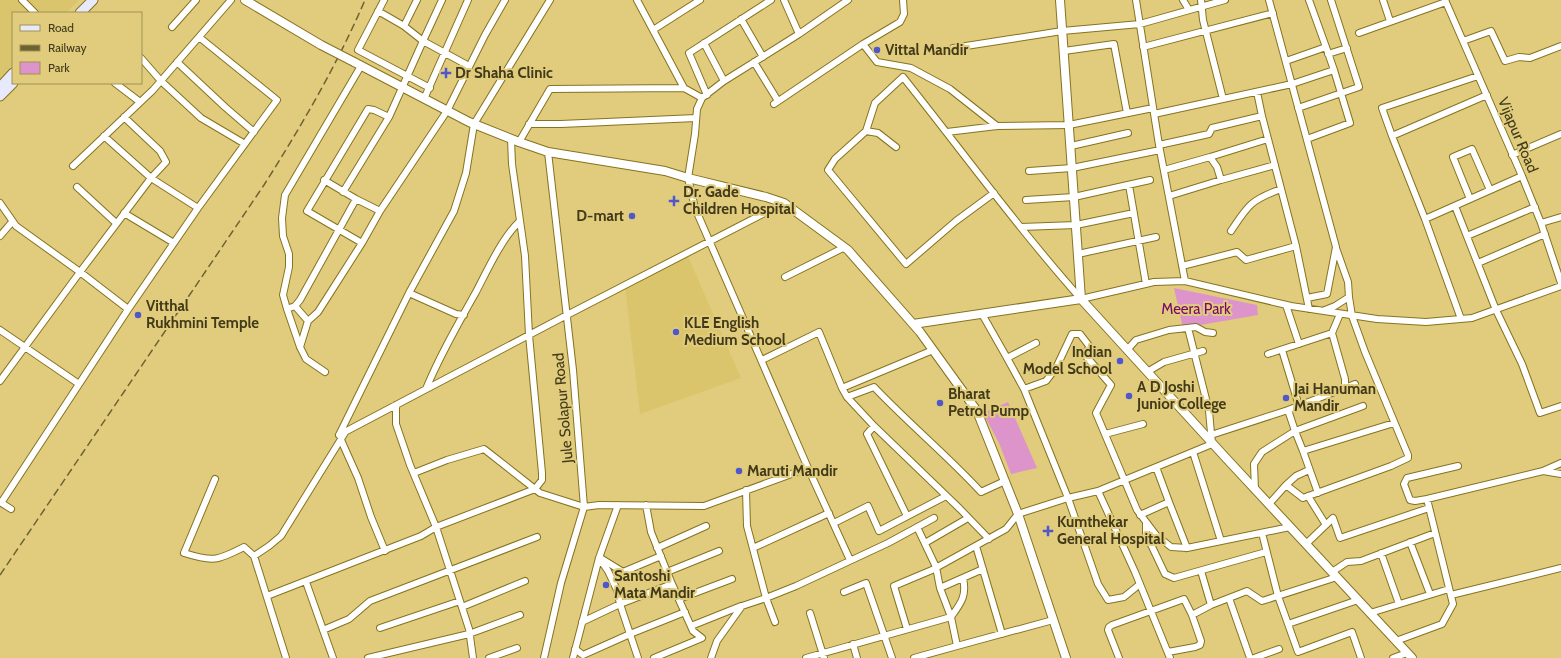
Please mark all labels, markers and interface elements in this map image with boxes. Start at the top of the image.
legend [12,12,142,84]
text: Road [48,20,74,35]
text: Railway [48,40,86,55]
place label: Vittal Mandir [885,41,968,59]
marker: Vittal Mandir [872,45,882,55]
text: Park [48,60,70,75]
place label: Dr Shaha Clinic [455,64,553,82]
marker: Dr Shaha Clinic [440,67,452,79]
street label: Vijapur Road [1494,95,1542,175]
place label: Dr. Gade Children Hospital [683,183,795,218]
marker: Dr. Gade Children Hospital [668,195,680,207]
place label: D-mart [576,207,624,225]
marker: D-mart [627,211,637,221]
place label: Vitthal Rukhmini Temple [146,297,259,332]
park label: Meera Park [1161,300,1231,318]
marker: Vitthal Rukhmini Temple [133,310,143,320]
place label: KLE English Medium School [684,314,786,349]
marker: KLE English Medium School [671,327,681,337]
place label: Indian Model School [1023,343,1112,378]
street label: Jule Solapur Road [549,352,577,465]
marker: Indian Model School [1115,356,1125,366]
place label: A D Joshi Junior College [1136,378,1227,413]
place label: Jai Hanuman Mandir [1293,380,1376,415]
place label: Bharat Petrol Pump [948,385,1030,420]
marker: A D Joshi Junior College [1124,391,1134,401]
marker: Jai Hanuman Mandir [1281,393,1291,403]
marker: Bharat Petrol Pump [935,398,945,408]
place label: Maruti Mandir [747,462,838,480]
marker: Maruti Mandir [734,466,744,476]
place label: Kumthekar General Hospital [1057,513,1165,548]
marker: Kumthekar General Hospital [1042,525,1054,537]
place label: Santoshi Mata Mandir [614,567,695,602]
marker: Santoshi Mata Mandir [601,580,611,590]

